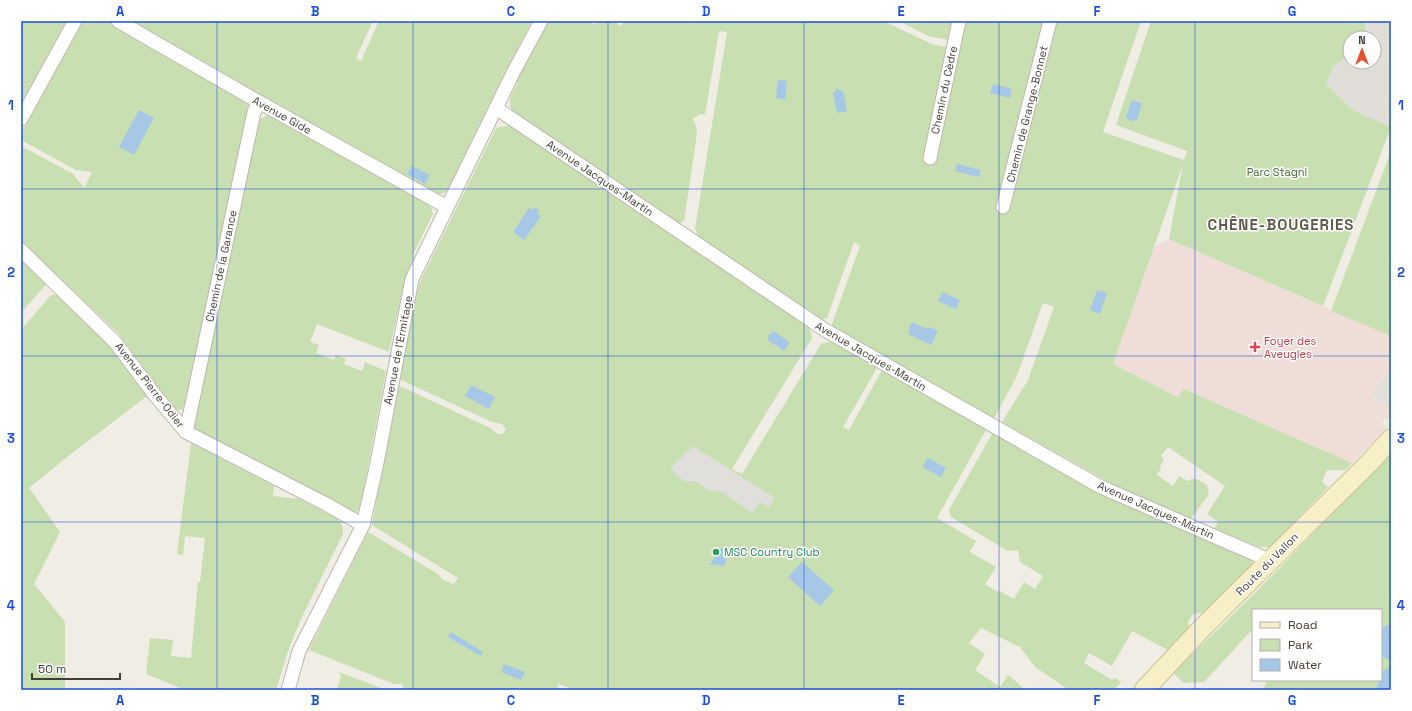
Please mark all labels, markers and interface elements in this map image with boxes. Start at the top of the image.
text: A [116,3,125,20]
text: B [311,3,320,20]
text: C [507,3,515,20]
text: D [702,3,711,20]
text: E [897,3,905,20]
text: F [1094,3,1101,20]
text: G [1288,3,1296,20]
north arrow [1342,30,1382,70]
text: N [1358,33,1366,47]
street label: Chemin de Grange-Bonnet [1003,44,1051,184]
street label: Chemin du Cèdre [928,45,960,135]
street label: Avenue Gide [250,93,314,137]
text: 1 [8,97,14,114]
text: 1 [1398,97,1404,114]
street label: Avenue Jacques-Martin [544,137,656,219]
park label: Parc Stagni [1247,165,1308,179]
street label: Chemin de la Garance [202,209,240,323]
district label: CHÊNE-BOUGERIES [1208,215,1354,234]
text: 2 [7,264,15,281]
text: 2 [1397,264,1405,281]
street label: Avenue de l'Ermitage [381,294,415,406]
street label: Avenue Jacques-Martin [813,318,929,394]
place label: Foyer des Aveugles [1264,334,1316,361]
street label: Avenue Pierre-Odier [112,339,188,431]
marker: Foyer des Aveugles [1249,341,1261,353]
text: 3 [7,430,15,447]
text: 3 [1397,430,1405,447]
street label: Avenue Jacques-Martin [1095,478,1217,542]
street label: Route du Vallon [1233,530,1301,598]
place label: MSC Country Club [724,545,820,559]
marker: MSC Country Club [711,547,721,557]
text: 4 [7,597,15,614]
text: 4 [1397,597,1405,614]
legend [1252,609,1382,681]
text: Road [1288,617,1317,633]
text: Park [1288,637,1313,653]
scale bar [32,655,120,681]
text: Water [1288,657,1322,673]
text: 50 m [38,661,66,677]
text: A [116,692,125,709]
text: B [311,692,320,709]
text: C [507,692,515,709]
text: D [702,692,711,709]
text: E [897,692,905,709]
text: F [1094,692,1101,709]
text: G [1288,692,1296,709]

